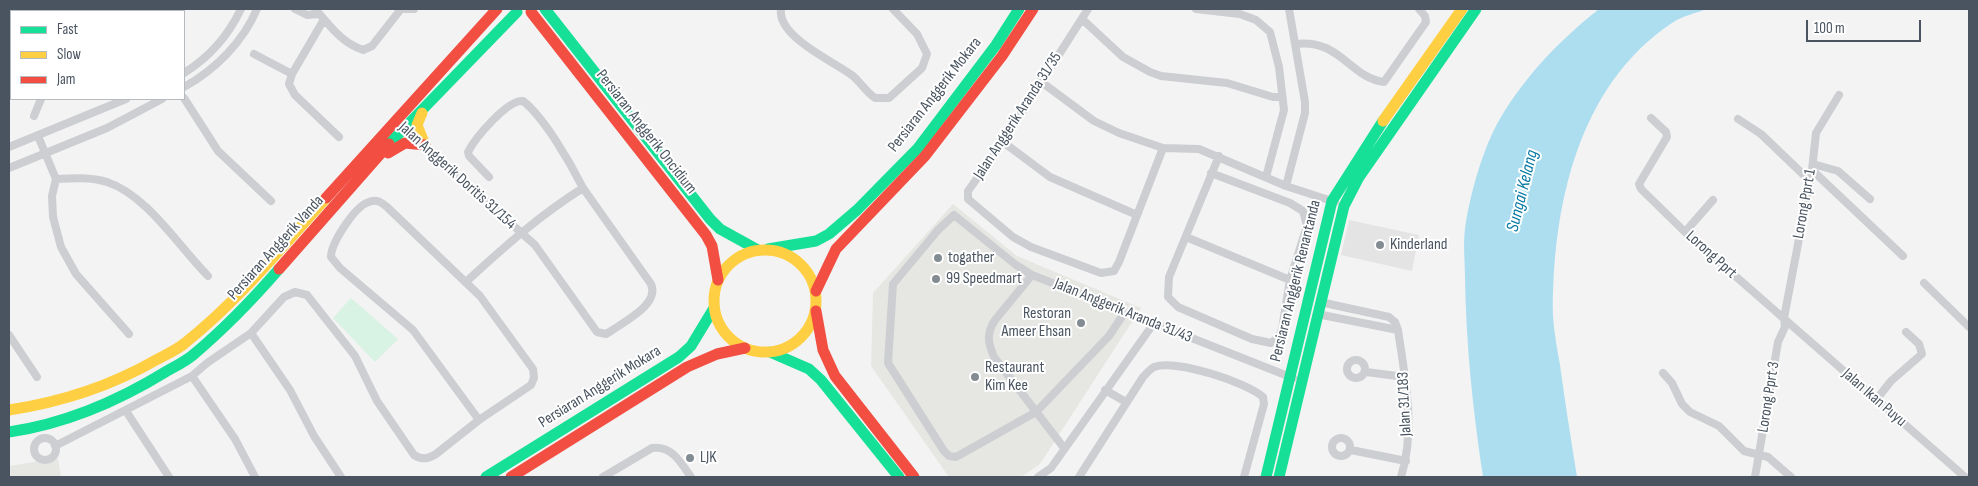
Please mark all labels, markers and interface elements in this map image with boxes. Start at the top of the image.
legend [10,10,185,100]
scale bar [1808,10,1923,42]
text: 100 m [1814,19,1845,38]
text: Fast [57,20,78,39]
street label: Persiaran Anggerik Mokara [884,34,986,156]
text: Slow [57,45,81,64]
street label: Jalan Anggerik Aranda 31/35 [970,49,1066,183]
street label: Persiaran Anggerik Oncidium [592,66,700,198]
text: Jam [57,70,75,89]
street label: Jalan Anggerik Doritis 31/154 [394,118,520,234]
water label: Sungai Kelang [1502,148,1544,234]
street label: Lorong Pprt 1 [1789,168,1821,240]
street label: Persiaran Anggerik Vanda [224,192,328,304]
street label: Persiaran Anggerik Renantanda [1267,198,1325,364]
street label: Lorong Pprt [1681,227,1741,283]
place label: Kinderland [1390,235,1447,255]
marker: Kinderland [1374,239,1386,251]
place label: togather [948,248,994,268]
marker: togather [932,252,944,264]
place label: 99 Speedmart [946,269,1022,289]
marker: 99 Speedmart [930,273,942,285]
street label: Jalan Anggerik Aranda 31/43 [1051,275,1195,347]
place label: Restoran Ameer Ehsan [1001,304,1071,342]
marker: Restoran Ameer Ehsan [1075,317,1087,329]
street label: Persiaran Anggerik Mokara [535,342,665,432]
place label: Restaurant Kim Kee [985,358,1044,396]
street label: Lorong Pprt 3 [1754,360,1784,434]
street label: Jalan Ikan Puyu [1838,365,1910,431]
marker: Restaurant Kim Kee [969,371,981,383]
street label: Jalan 31/183 [1394,371,1416,437]
place label: LJK [700,448,717,468]
marker: LJK [684,452,696,464]

